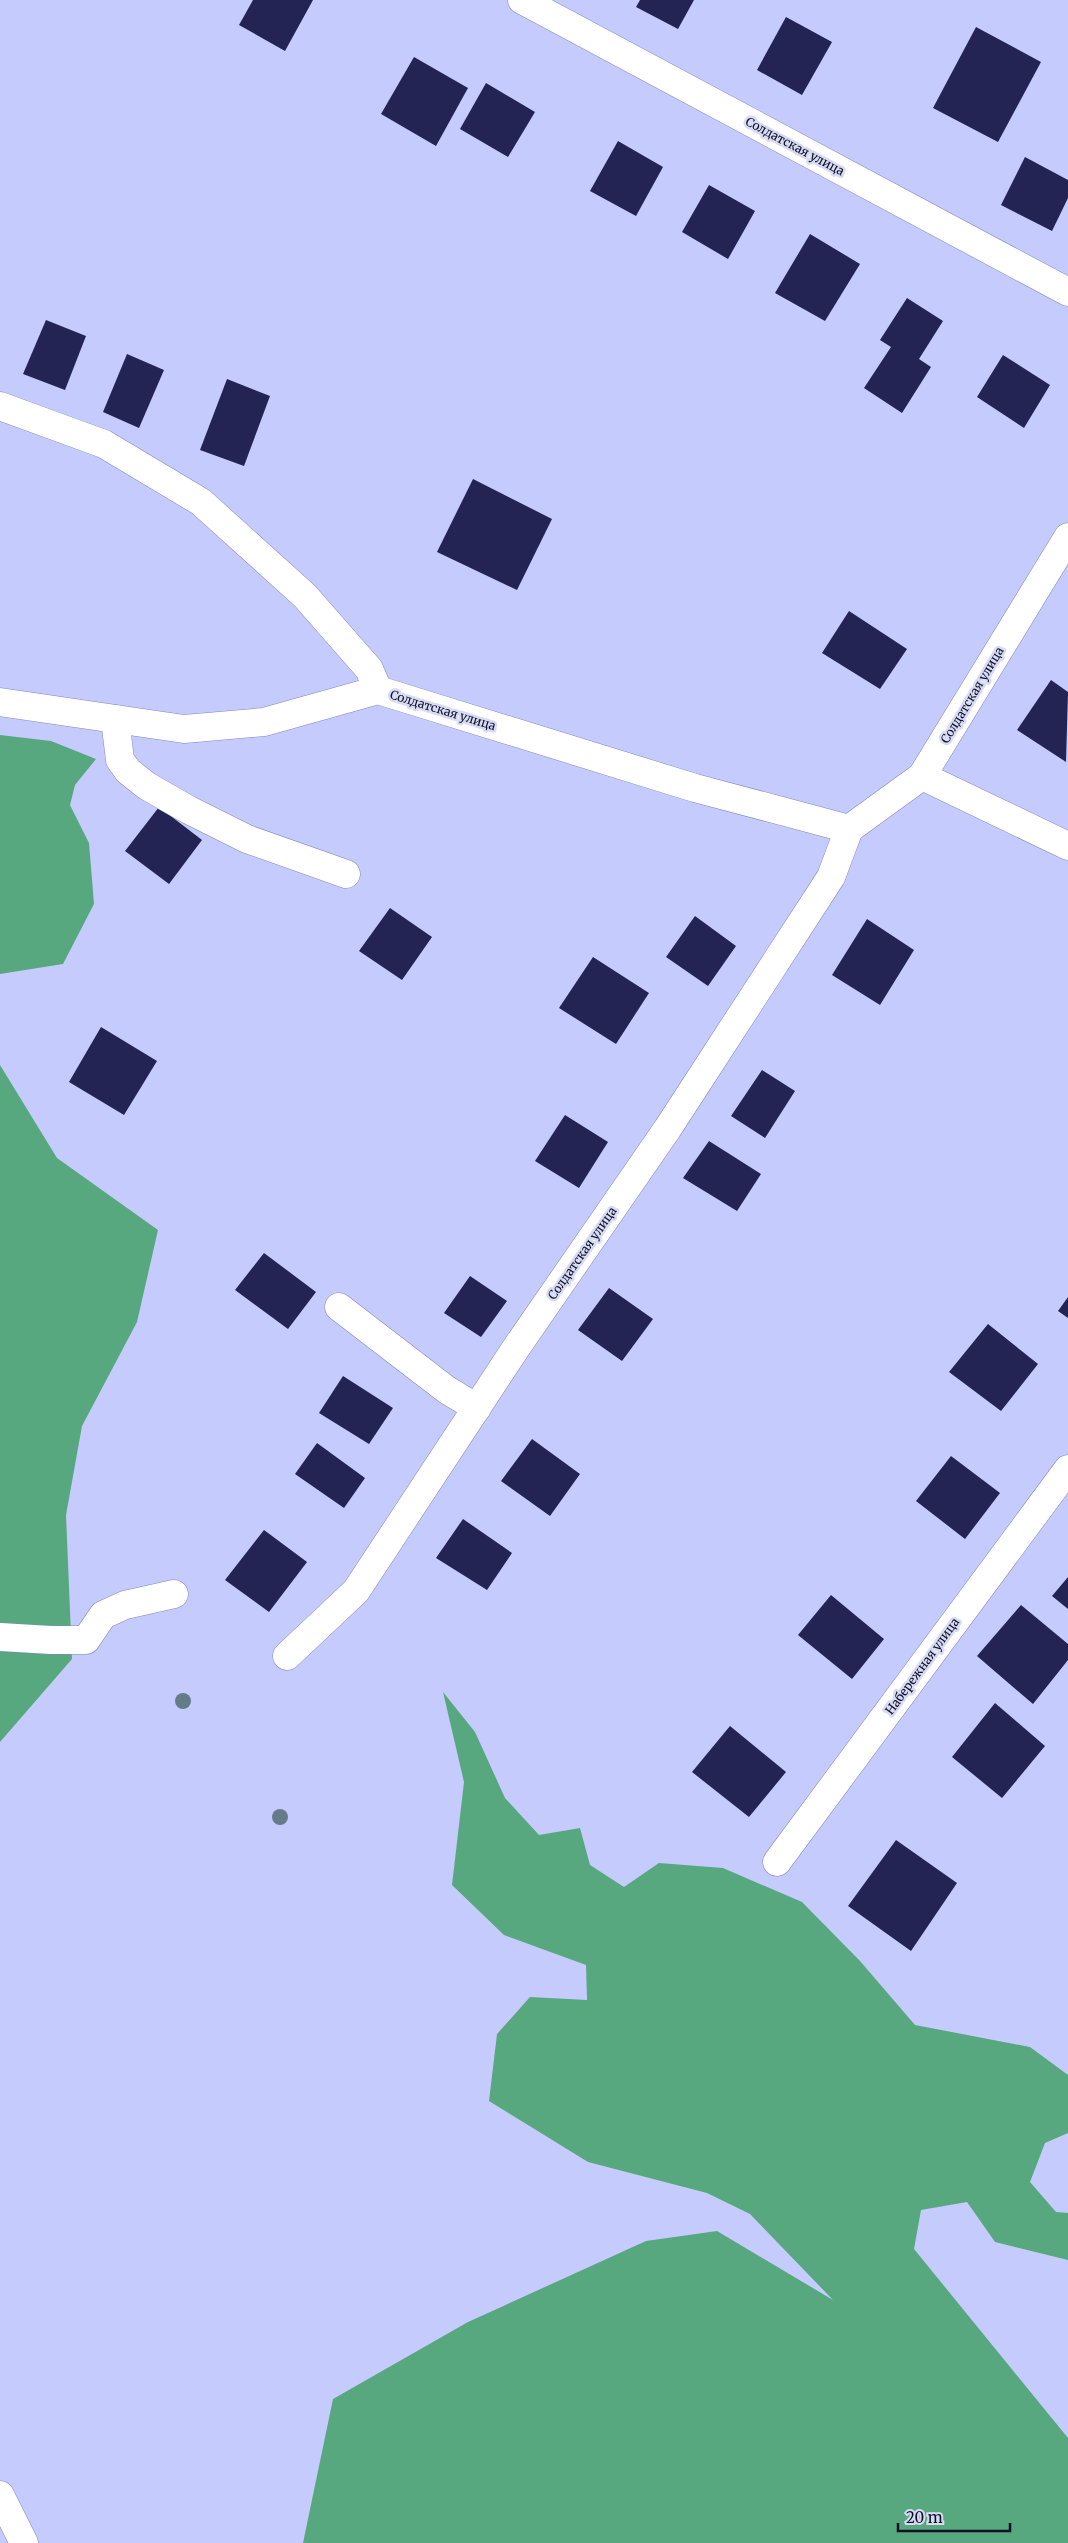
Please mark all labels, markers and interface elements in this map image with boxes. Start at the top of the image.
street label: Солдатская улица [743,114,847,179]
street label: Солдатская улица [937,644,1007,746]
street label: Солдатская улица [388,687,498,733]
street label: Солдатская улица [544,1203,620,1302]
street label: Набережная улица [882,1614,962,1717]
scale bar [898,2500,1010,2532]
text: 20 m [906,2508,943,2527]

